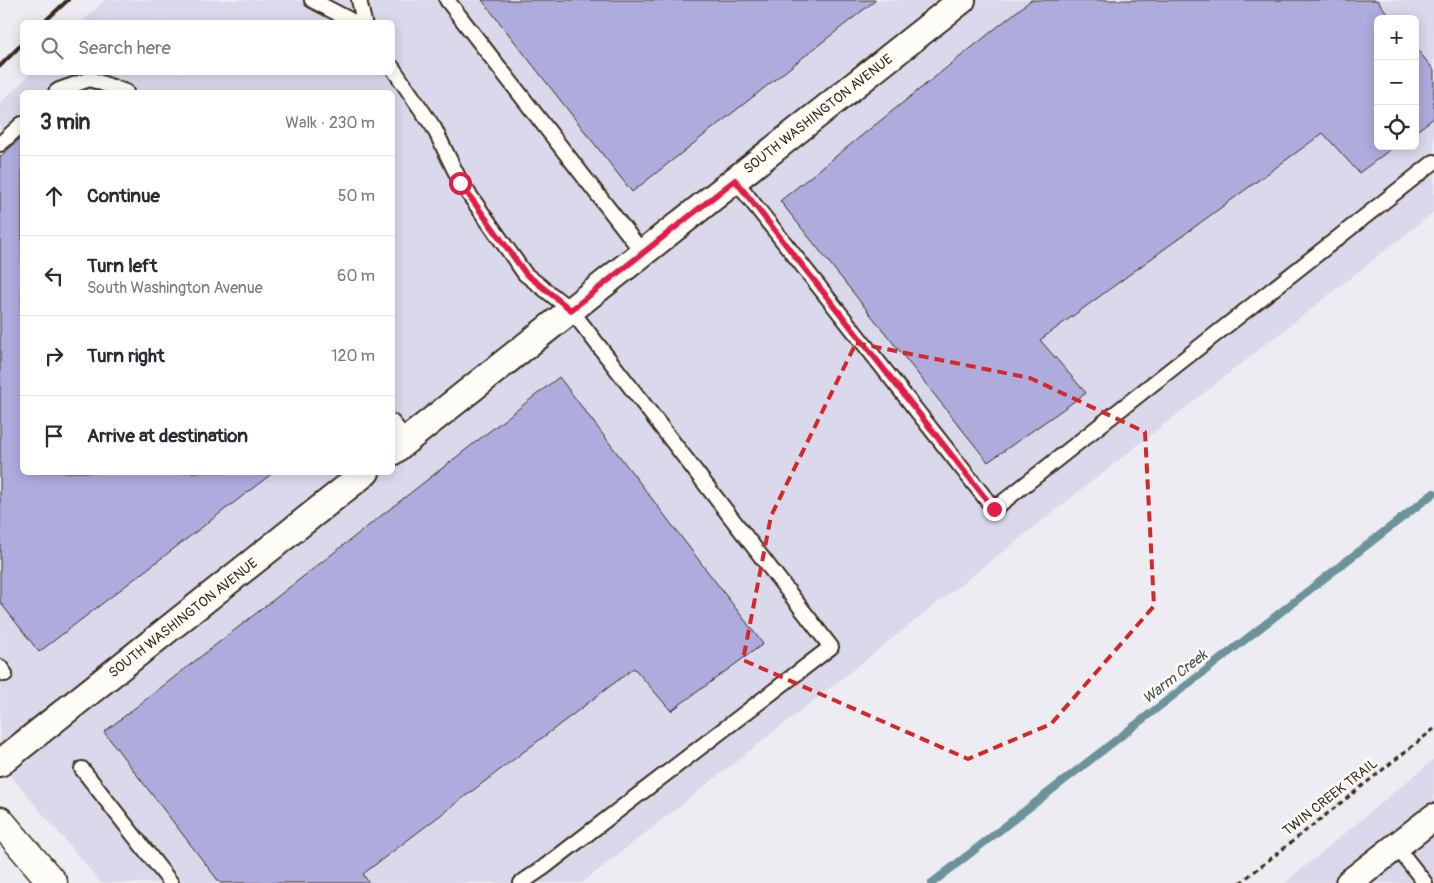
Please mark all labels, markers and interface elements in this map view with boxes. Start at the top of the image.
map controls [1374,15,1419,150]
button: + [1374,15,1419,60]
search box [20,20,395,75]
icon: search [38,34,66,62]
text: Search here [78,36,171,60]
street label: SOUTH WASHINGTON AVENUE [740,51,896,177]
button: − [1374,60,1419,105]
button: locate [1374,105,1419,150]
text: 3 min [40,109,90,136]
text: Walk · 230 m [285,113,375,133]
route start [449,172,472,195]
icon: ahead [40,182,68,210]
text: Continue [87,184,160,208]
text: 50 m [338,186,375,206]
text: Turn left [87,254,157,278]
icon: left [40,262,68,290]
text: 60 m [337,266,375,286]
text: South Washington Avenue [87,278,263,298]
icon: right [40,342,68,370]
text: Turn right [87,344,165,368]
text: 120 m [331,346,375,366]
icon: arrive [40,422,68,450]
text: Arrive at destination [87,424,248,448]
route end [983,498,1006,521]
street label: SOUTH WASHINGTON AVENUE [105,555,261,681]
water label: Warm Creek [1139,645,1213,708]
street label: TWIN CREEK TRAIL [1279,755,1381,839]

